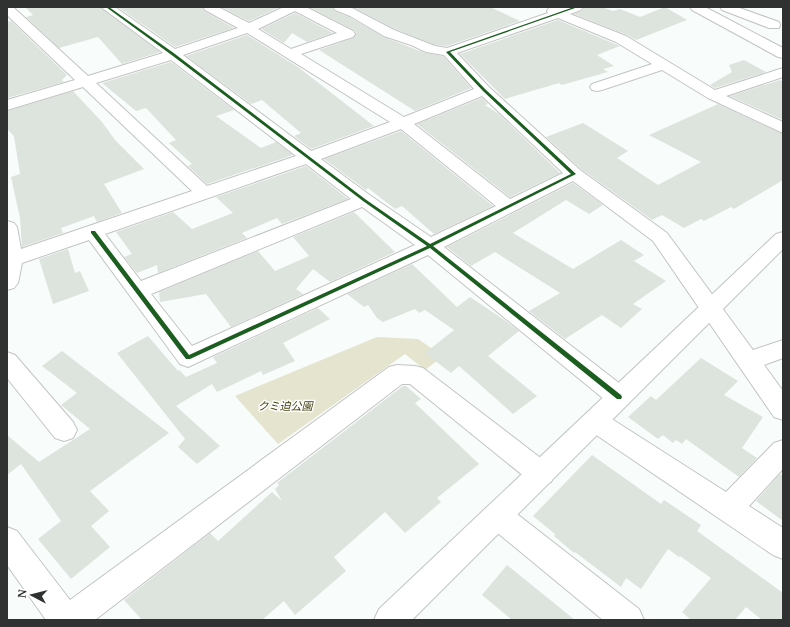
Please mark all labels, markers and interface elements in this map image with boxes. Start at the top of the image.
park label: クミ迫公園 [258,398,314,413]
north arrow [12,575,52,615]
text: N [14,588,30,599]

